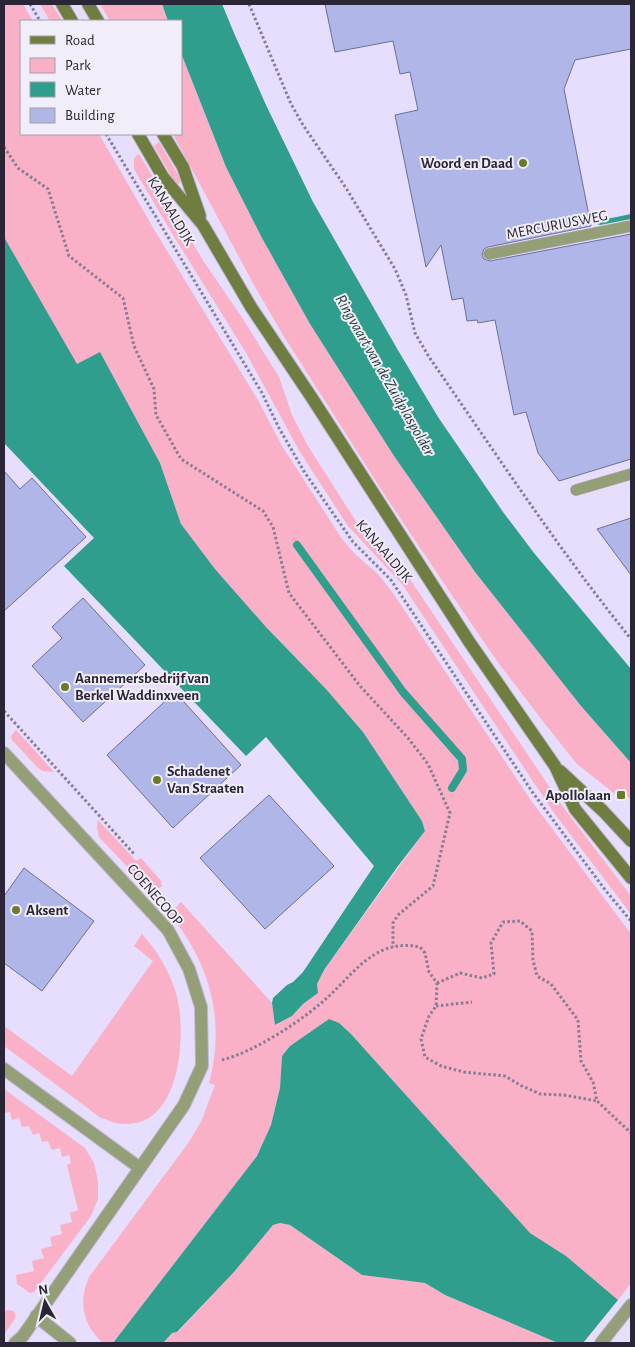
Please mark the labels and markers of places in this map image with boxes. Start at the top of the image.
place label: Woord en Daad [421,156,513,171]
marker: Woord en Daad [517,157,529,169]
place label: Aannemersbedrijf van Berkel Waddinxveen [75,671,209,703]
marker: Aannemersbedrijf van Berkel Waddinxveen [59,681,71,693]
place label: Schadenet Van Straaten [167,764,244,796]
marker: Schadenet Van Straaten [151,774,163,786]
place label: Apollolaan [546,788,611,803]
marker: Apollolaan [615,789,627,801]
place label: Aksent [26,903,68,918]
marker: Aksent [10,904,22,916]

